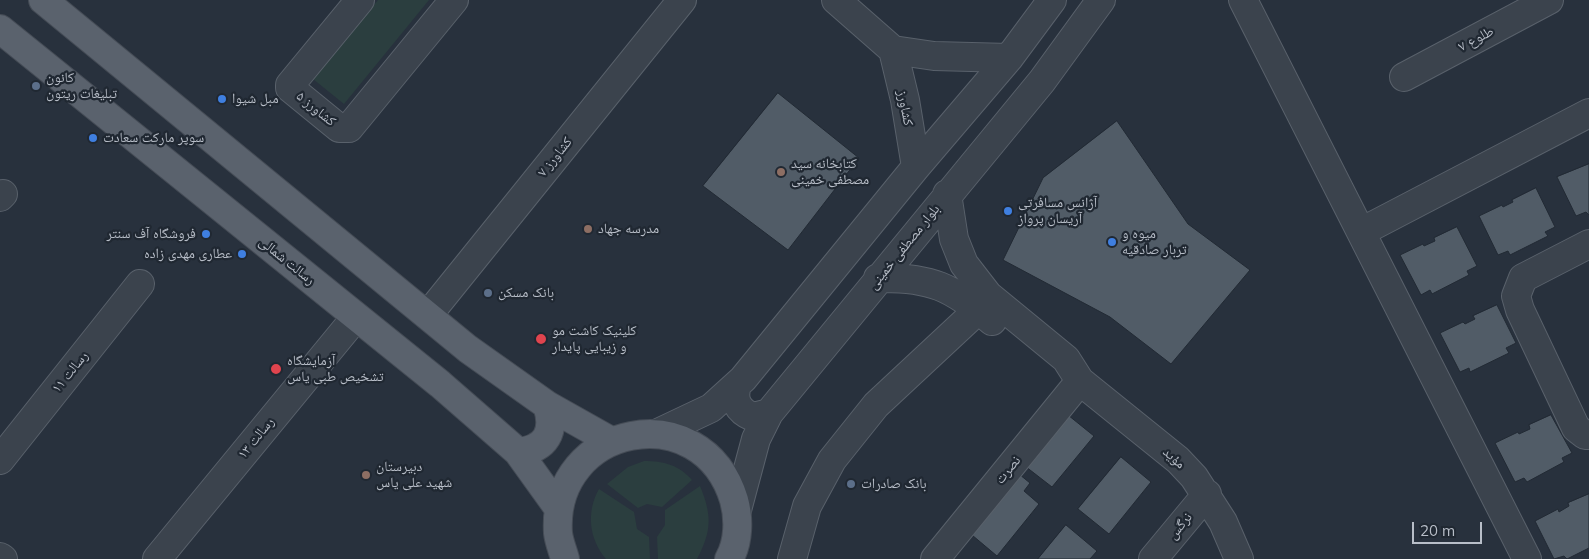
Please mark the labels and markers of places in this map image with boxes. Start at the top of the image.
place label: کانون تبلیغات ریتون [46,70,117,102]
marker: کانون تبلیغات ریتون [30,80,42,92]
place label: مبل شیوا [232,91,279,107]
marker: مبل شیوا [216,93,228,105]
place label: سوپر مارکت سعادت [103,130,204,146]
marker: سوپر مارکت سعادت [87,132,99,144]
place label: کتابخانه سید مصطفی خمینی [791,156,869,188]
marker: کتابخانه سید مصطفی خمینی [775,166,787,178]
place label: آژانس مسافرتی آریسان پرواز [1018,195,1097,228]
marker: آژانس مسافرتی آریسان پرواز [1002,205,1014,217]
place label: مدرسه جهاد [598,221,659,237]
marker: مدرسه جهاد [582,223,594,235]
place label: فروشگاه آف سنتر [107,226,196,242]
place label: میوه و تربار صادقیه [1122,226,1186,258]
marker: فروشگاه آف سنتر [200,228,212,240]
marker: میوه و تربار صادقیه [1106,236,1118,248]
place label: عطاری مهدی زاده [144,246,232,262]
marker: عطاری مهدی زاده [236,248,248,260]
place label: بانک مسکن [498,285,554,301]
marker: بانک مسکن [482,287,494,299]
place label: کلینیک کاشت مو و زیبایی پایدار [552,323,637,356]
marker: کلینیک کاشت مو و زیبایی پایدار [534,332,548,346]
place label: آزمایشگاه تشخیص طبی یاس [287,353,384,386]
marker: آزمایشگاه تشخیص طبی یاس [269,362,283,376]
place label: دبیرستان شهید علی یاس [376,459,452,492]
marker: دبیرستان شهید علی یاس [360,469,372,481]
place label: بانک صادرات [861,476,927,492]
marker: بانک صادرات [845,478,857,490]

